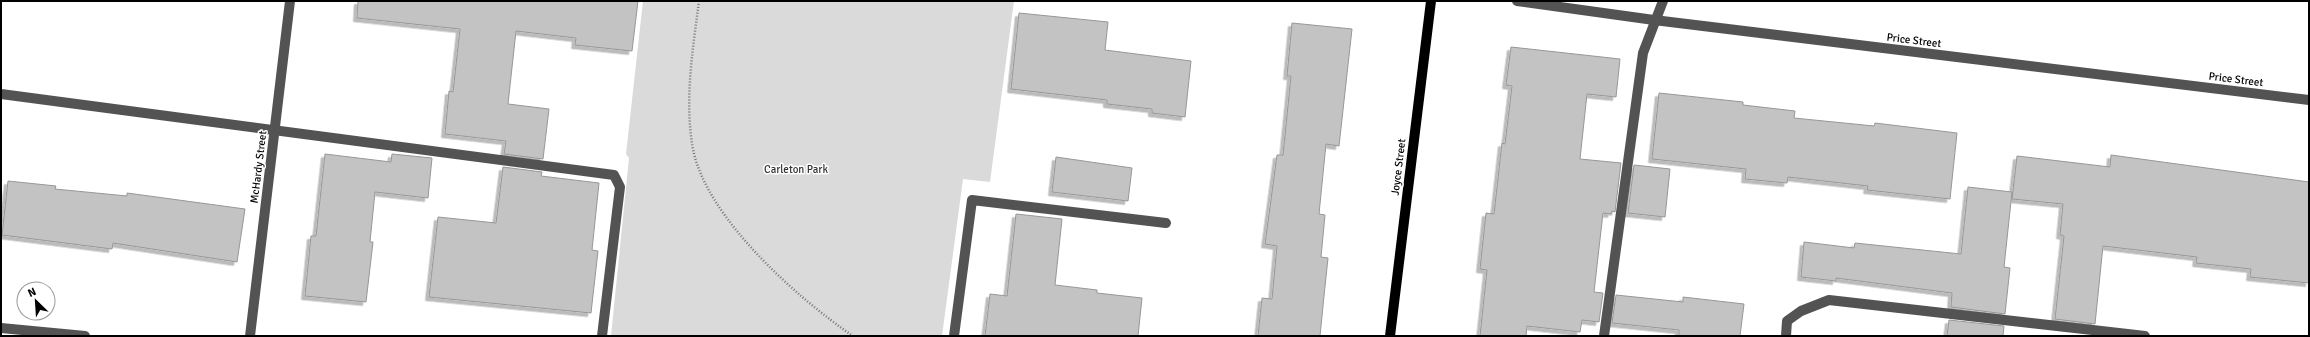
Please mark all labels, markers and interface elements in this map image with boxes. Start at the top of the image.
street label: Price Street [1886,31,1942,50]
street label: Price Street [2208,70,2264,89]
street label: McHardy Street [248,130,269,204]
street label: Joyce Street [1389,138,1408,196]
park label: Carleton Park [764,163,828,176]
north arrow [16,281,56,321]
text: N [26,285,38,300]

